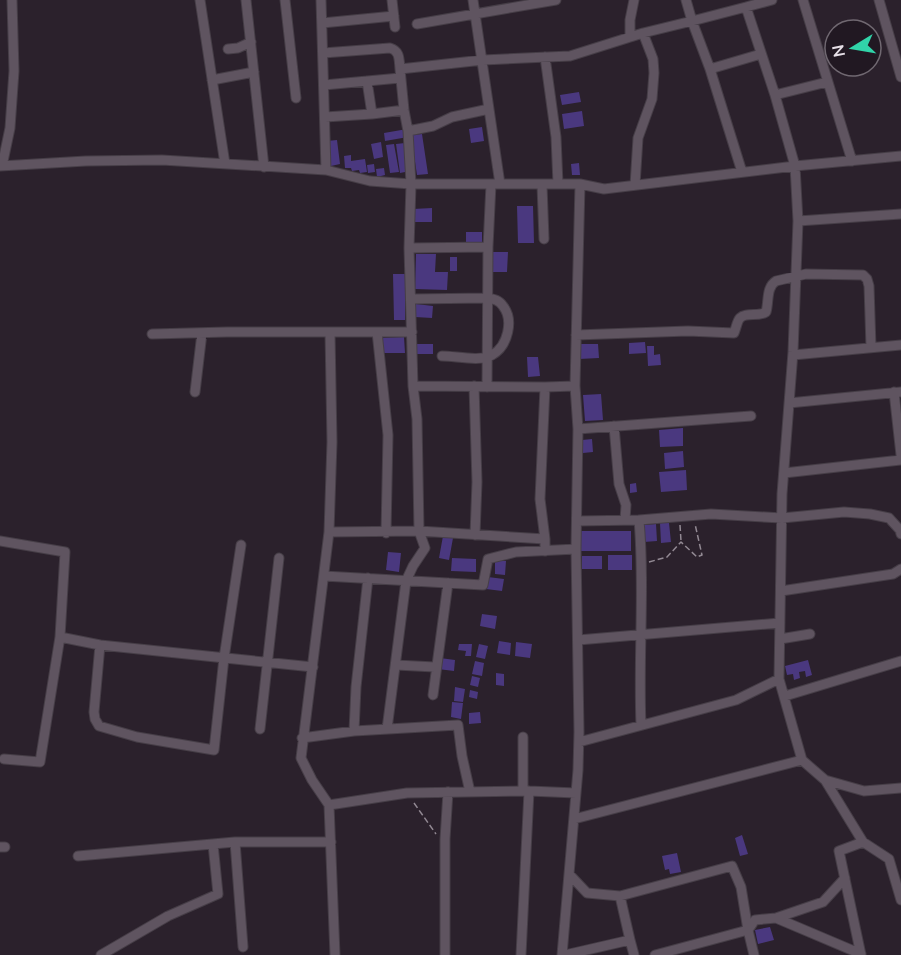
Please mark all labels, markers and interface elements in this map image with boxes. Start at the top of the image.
north arrow [823,18,883,78]
text: N [827,43,849,59]

